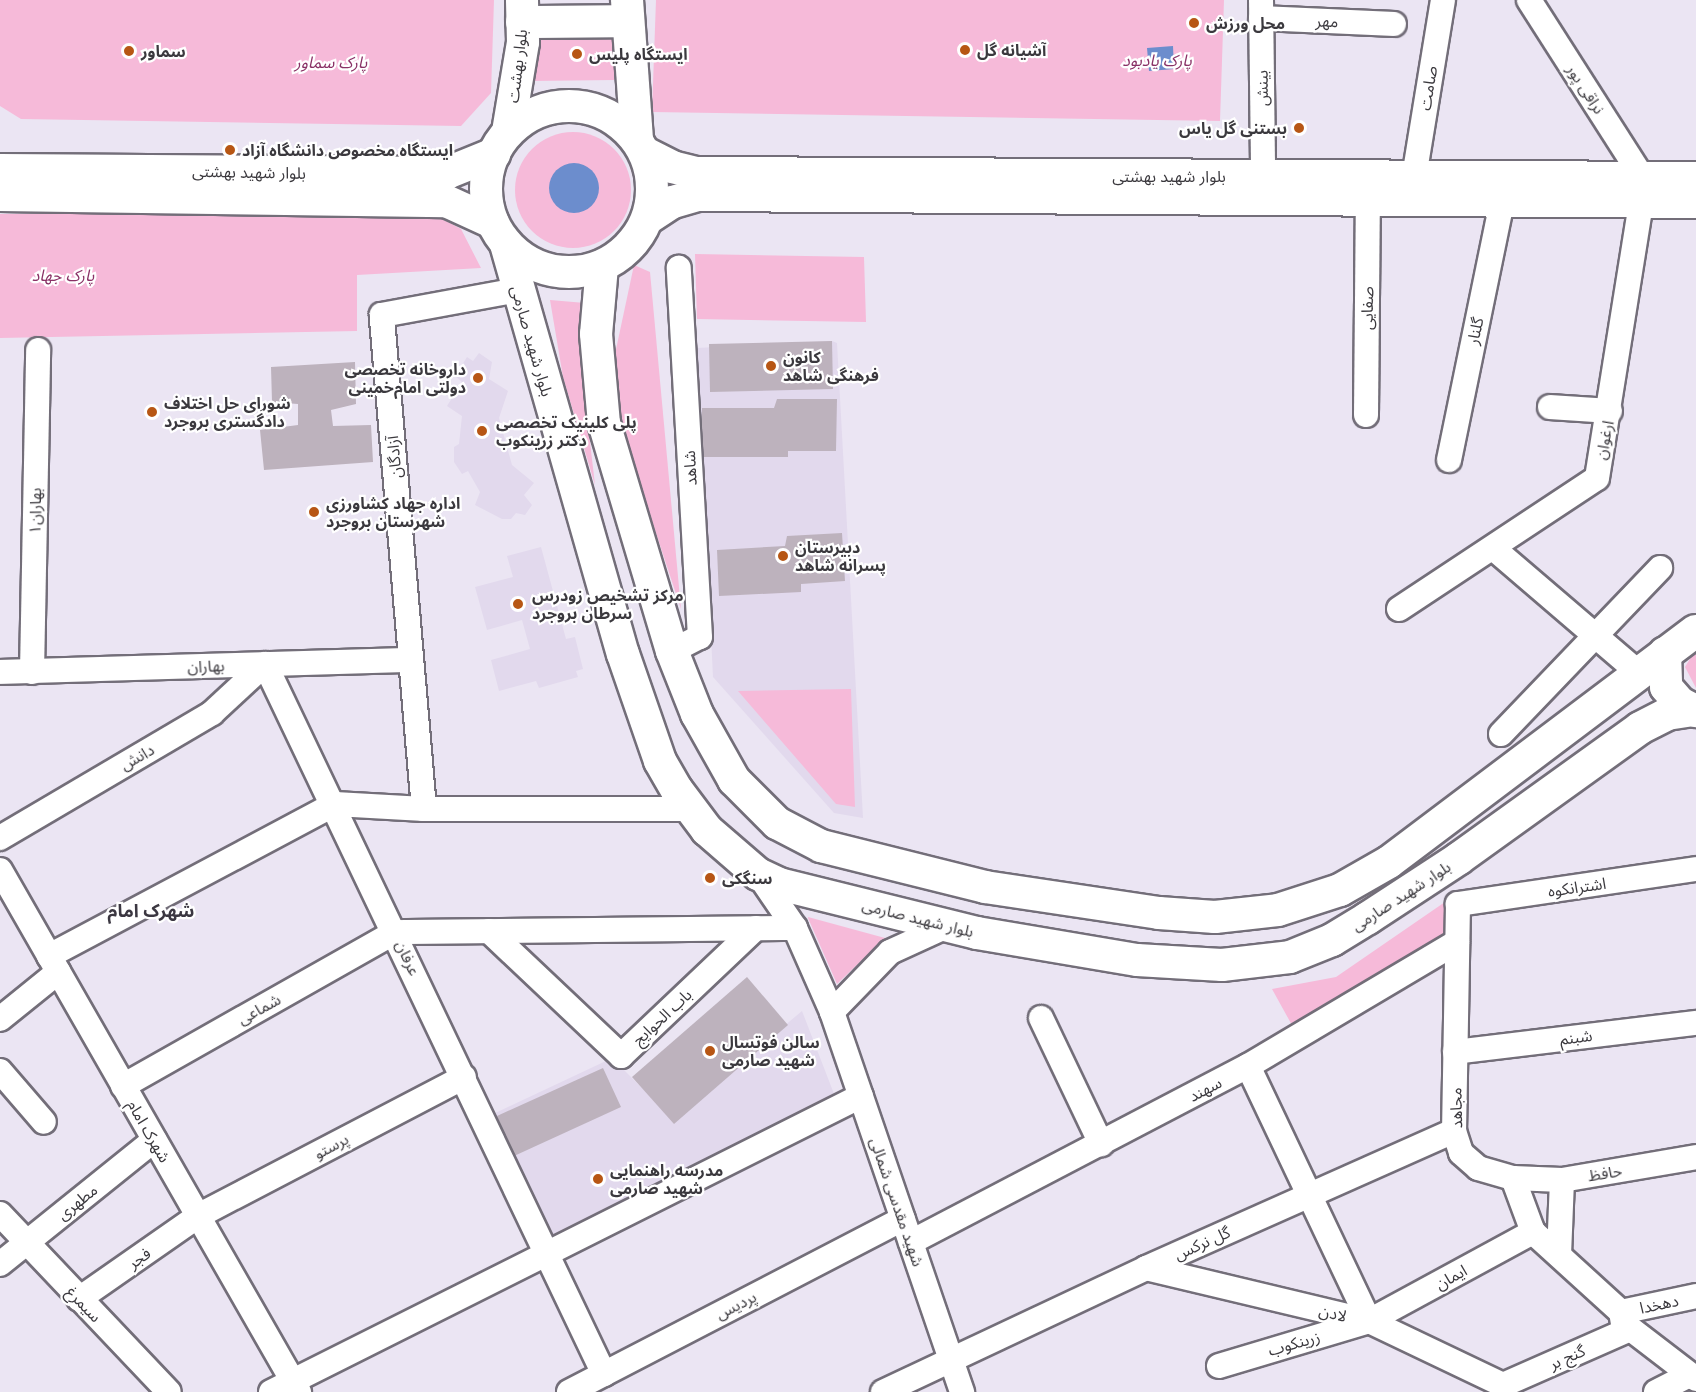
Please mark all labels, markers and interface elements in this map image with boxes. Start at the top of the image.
street label: مهر [1315,11,1339,31]
place label: محل ورزش [1206,13,1285,33]
marker: محل ورزش [1187,16,1201,30]
street label: بلوار بهشت [503,28,531,104]
place label: آشیانه گل [977,40,1046,60]
place label: سماور [141,41,186,61]
marker: آشیانه گل [958,43,972,57]
marker: سماور [122,44,136,58]
place label: ایستگاه پلیس [589,44,688,64]
marker: ایستگاه پلیس [570,47,584,61]
park label: پارک یادبود [1122,50,1192,70]
park label: پارک سماور [295,52,367,72]
street label: نراقی پور [1563,61,1609,117]
street label: صامت [1415,64,1441,112]
street label: بینش [1252,70,1272,106]
place label: بستنی گل یاس [1179,118,1287,138]
marker: بستنی گل یاس [1292,121,1306,135]
place label: ایستگاه مخصوص دانشگاه آزاد [242,140,453,160]
marker: ایستگاه مخصوص دانشگاه آزاد [223,143,237,157]
street label: بلوار شهید بهشتی [192,161,306,183]
street label: بلوار شهید بهشتی [1112,166,1226,186]
park label: پارک جهاد [32,265,94,285]
street label: بلوار شهید صارمی [507,283,557,399]
street label: صفایی [1357,286,1377,330]
street label: گلنار [1463,316,1487,346]
place label: کانون فرهنگی شاهد [783,347,879,385]
place label: داروخانه تخصصی دولتی امام‌خمینی [344,359,466,397]
marker: کانون فرهنگی شاهد [764,359,778,373]
marker: داروخانه تخصصی دولتی امام‌خمینی [471,371,485,385]
place label: شورای حل اختلاف دادگستری بروجرد [164,393,291,431]
marker: شورای حل اختلاف دادگستری بروجرد [145,405,159,419]
place label: پلی کلینیک تخصصی دکتر زرینکوب [496,412,637,450]
street label: ارغوان [1591,419,1617,461]
marker: پلی کلینیک تخصصی دکتر زرینکوب [473,422,491,440]
street label: آزادگان [383,435,405,479]
street label: شاهد [679,450,701,486]
street label: بهاران۱ [25,488,45,534]
place label: اداره جهاد کشاورزی شهرستان بروجرد [326,493,460,531]
marker: اداره جهاد کشاورزی شهرستان بروجرد [307,505,321,519]
place label: دبیرستان پسرانه شاهد [795,537,886,575]
marker: دبیرستان پسرانه شاهد [776,549,790,563]
place label: مرکز تشخیص زودرس سرطان بروجرد [532,585,684,623]
marker: مرکز تشخیص زودرس سرطان بروجرد [509,595,527,613]
street label: بهاران [187,656,225,676]
street label: دانش [117,740,157,774]
street label: بلوار شهید صارمی [1348,857,1454,935]
place label: سنگکی [722,868,772,888]
marker: سنگکی [703,871,717,885]
street label: اشترانکوه [1547,873,1607,901]
street label: بلوار شهید صارمی [860,895,976,941]
district label: شهرک امام [108,900,194,922]
street label: عرفان [392,937,424,979]
street label: باب الحوایج [628,985,696,1049]
street label: شماعی [234,989,284,1029]
street label: شبنم [1559,1025,1593,1049]
place label: سالن فوتسال شهید صارمی [722,1032,820,1070]
marker: سالن فوتسال شهید صارمی [703,1044,717,1058]
street label: سهند [1185,1072,1225,1106]
street label: مجاهد [1446,1087,1466,1129]
street label: شهرک امام [123,1096,175,1166]
street label: پرستو [310,1129,352,1163]
street label: شهید مقدسی شمالی [866,1135,928,1269]
place label: مدرسه راهنمایی شهید صارمی [610,1160,723,1198]
street label: حافظ [1586,1161,1624,1185]
marker: مدرسه راهنمایی شهید صارمی [591,1172,605,1186]
street label: مطهری [53,1180,101,1224]
street label: گل نرکس [1171,1222,1233,1264]
street label: فجر [124,1243,154,1273]
street label: ایمان [1432,1260,1470,1294]
street label: سیمرغ [62,1282,106,1326]
street label: پردیس [712,1287,760,1323]
street label: دهخدا [1638,1291,1680,1317]
street label: لادن [1317,1300,1349,1326]
street label: زرینکوب [1266,1326,1322,1360]
street label: گنج بر [1546,1341,1588,1373]

